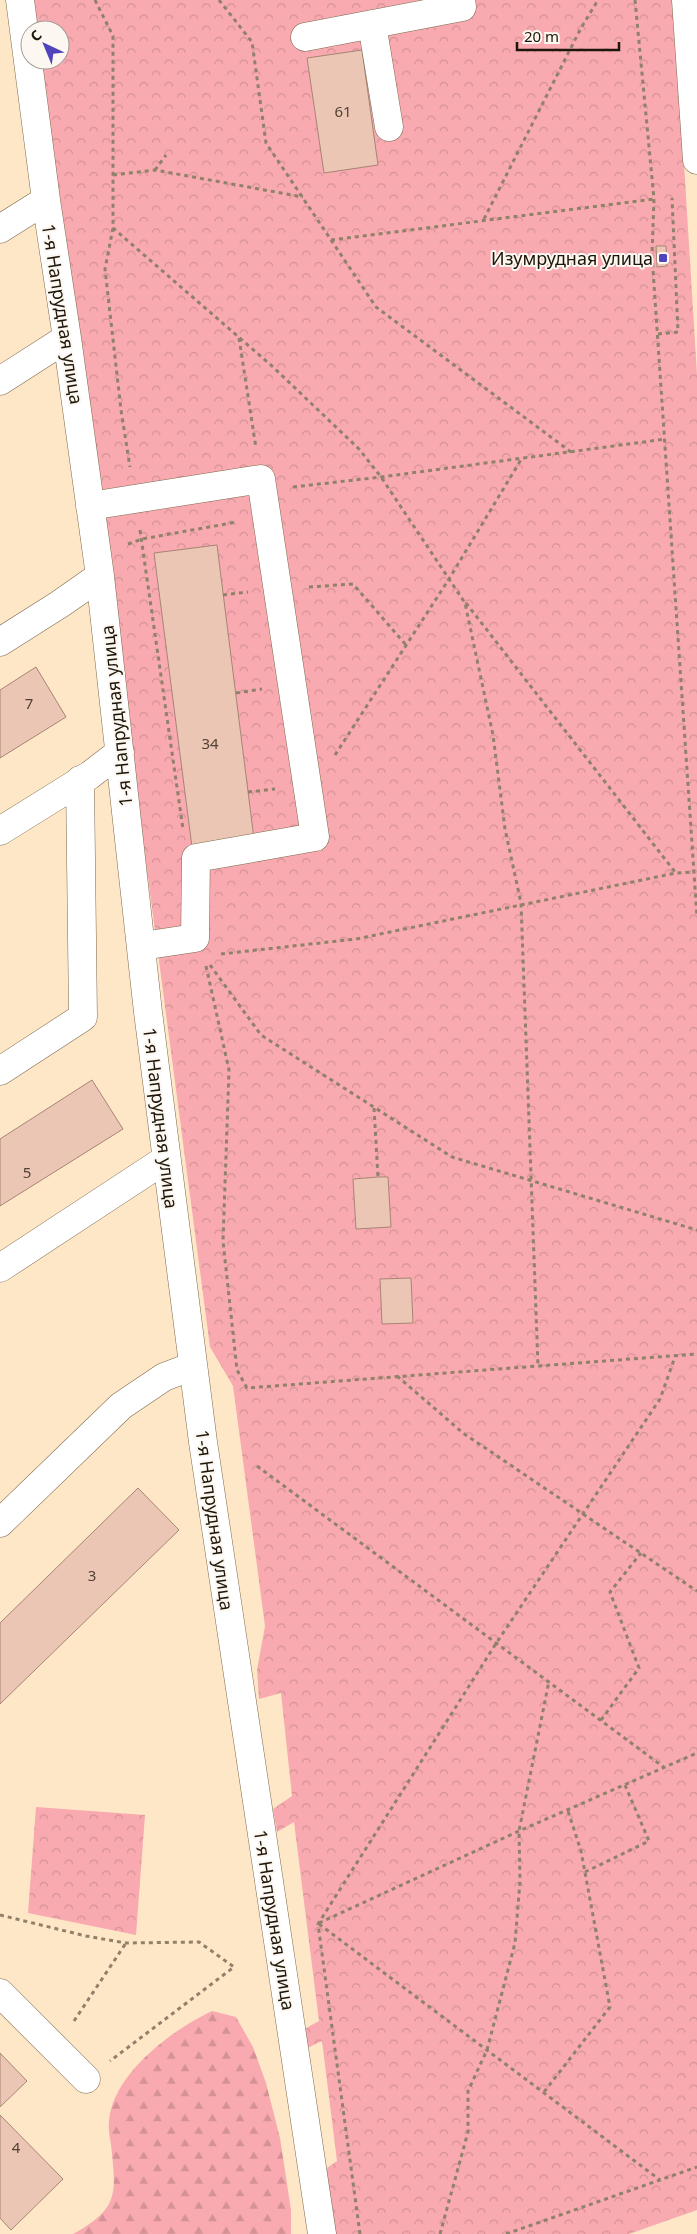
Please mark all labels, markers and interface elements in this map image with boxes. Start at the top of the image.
north arrow [20,20,70,70]
scale bar [517,20,620,52]
text: С [26,25,45,45]
text: 20 m [524,26,559,46]
house number: 61 [334,101,352,121]
street label: 1-я Напрудная улица [37,222,89,406]
place label: Изумрудная улица [491,246,653,270]
marker: Изумрудная улица [657,252,669,264]
street label: 1-я Напрудная улица [95,624,137,808]
house number: 7 [25,693,33,713]
house number: 34 [201,733,219,753]
street label: 1-я Напрудная улица [138,1026,184,1210]
house number: 5 [23,1162,31,1182]
street label: 1-я Напрудная улица [190,1428,240,1612]
house number: 3 [88,1565,96,1585]
street label: 1-я Напрудная улица [249,1828,301,2012]
house number: 4 [12,2137,21,2157]

